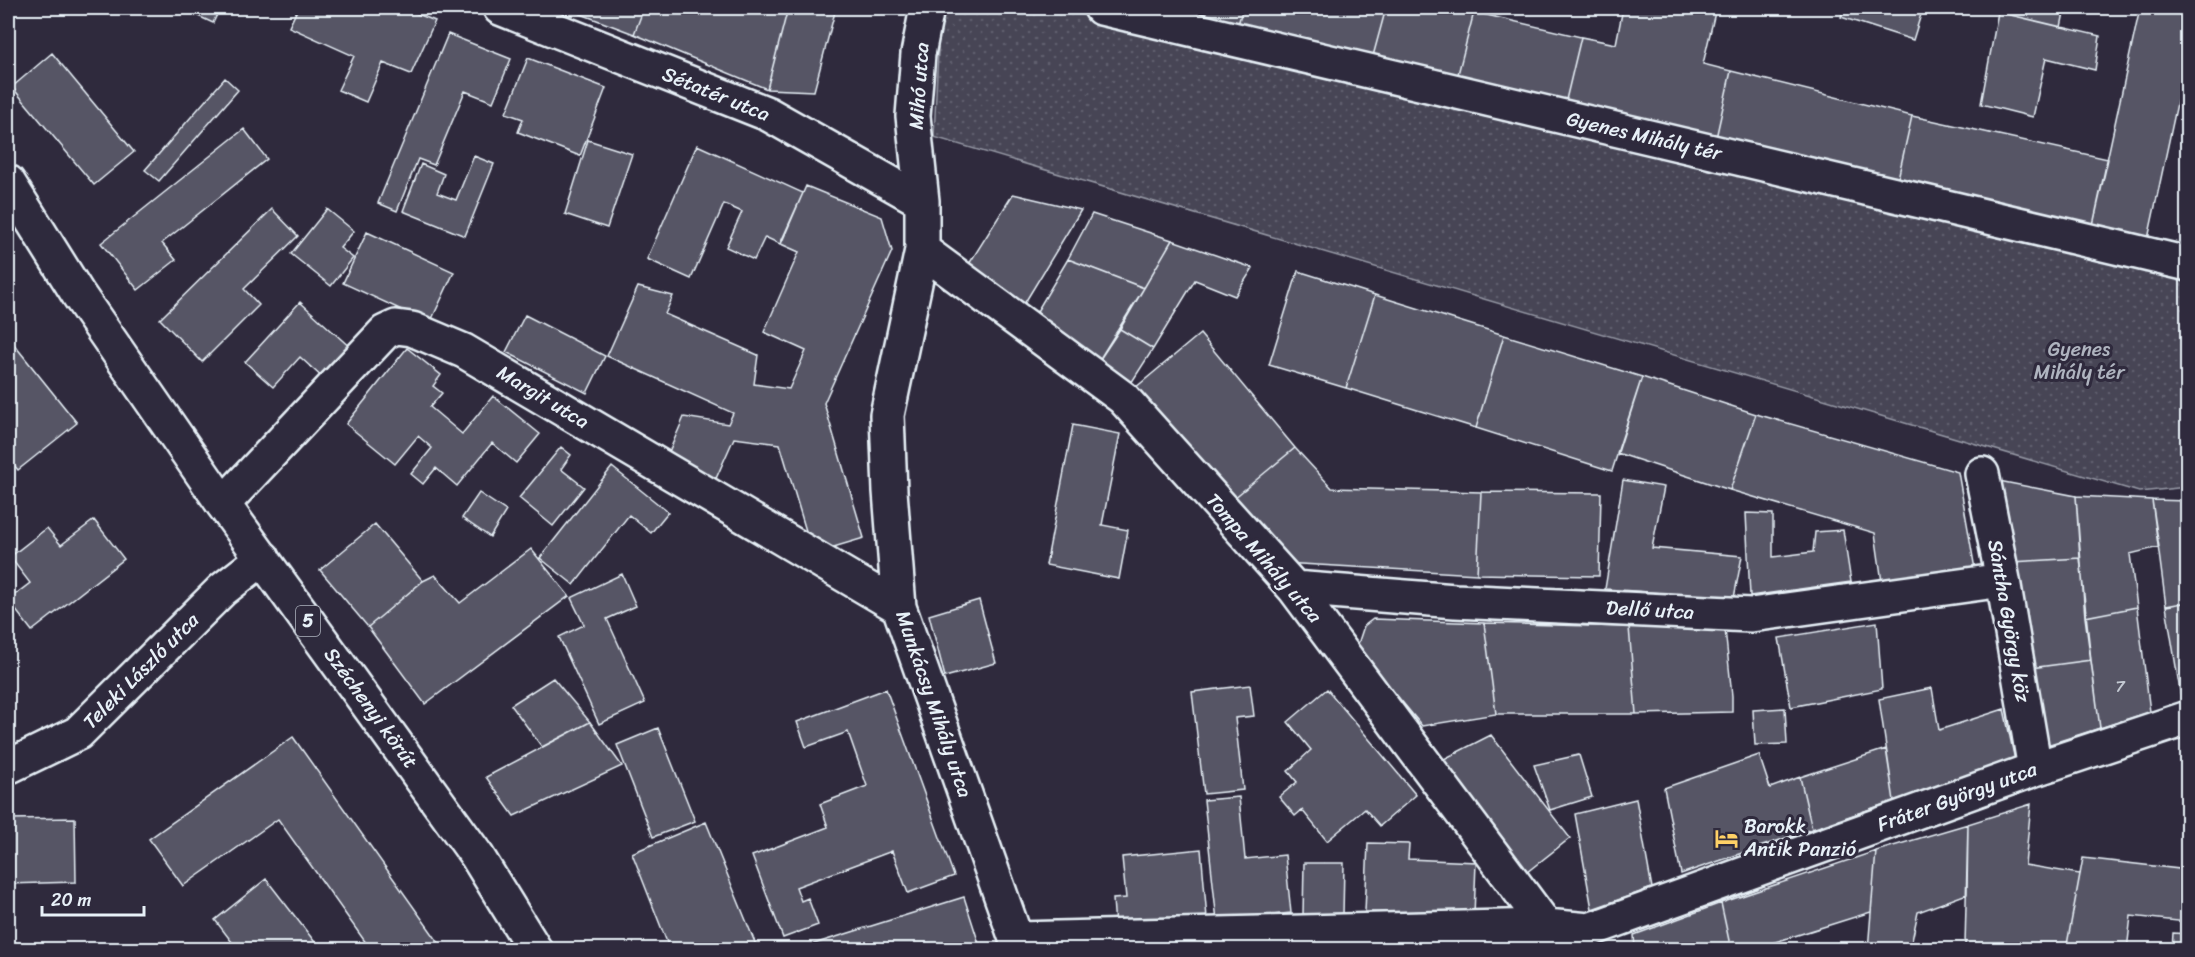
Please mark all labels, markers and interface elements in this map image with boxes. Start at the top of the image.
street label: Mihó utca [899,41,939,131]
street label: Sétatér utca [657,57,775,131]
street label: Gyenes Mihály tér [1563,101,1727,171]
park label: Gyenes Mihály tér [2034,332,2126,390]
street label: Margit utca [490,355,596,439]
street label: Tompa Mihály utca [1197,485,1332,632]
street label: Sántha György köz [1977,537,2041,706]
street label: Dellő utca [1605,590,1695,630]
street label: Teleki László utca [74,604,208,738]
road number: 5 [296,606,320,636]
street label: Munkácsy Mihály utca [886,606,982,802]
street label: Széchenyi körút [315,640,427,777]
house number: 7 [2115,672,2125,701]
street label: Fráter György utca [1872,752,2043,842]
place label: Barokk Antik Panzió [1743,809,1857,867]
hotel icon: Barokk Antik Panzió [1713,825,1739,851]
scale bar [42,879,144,917]
text: 20 m [51,884,91,916]

